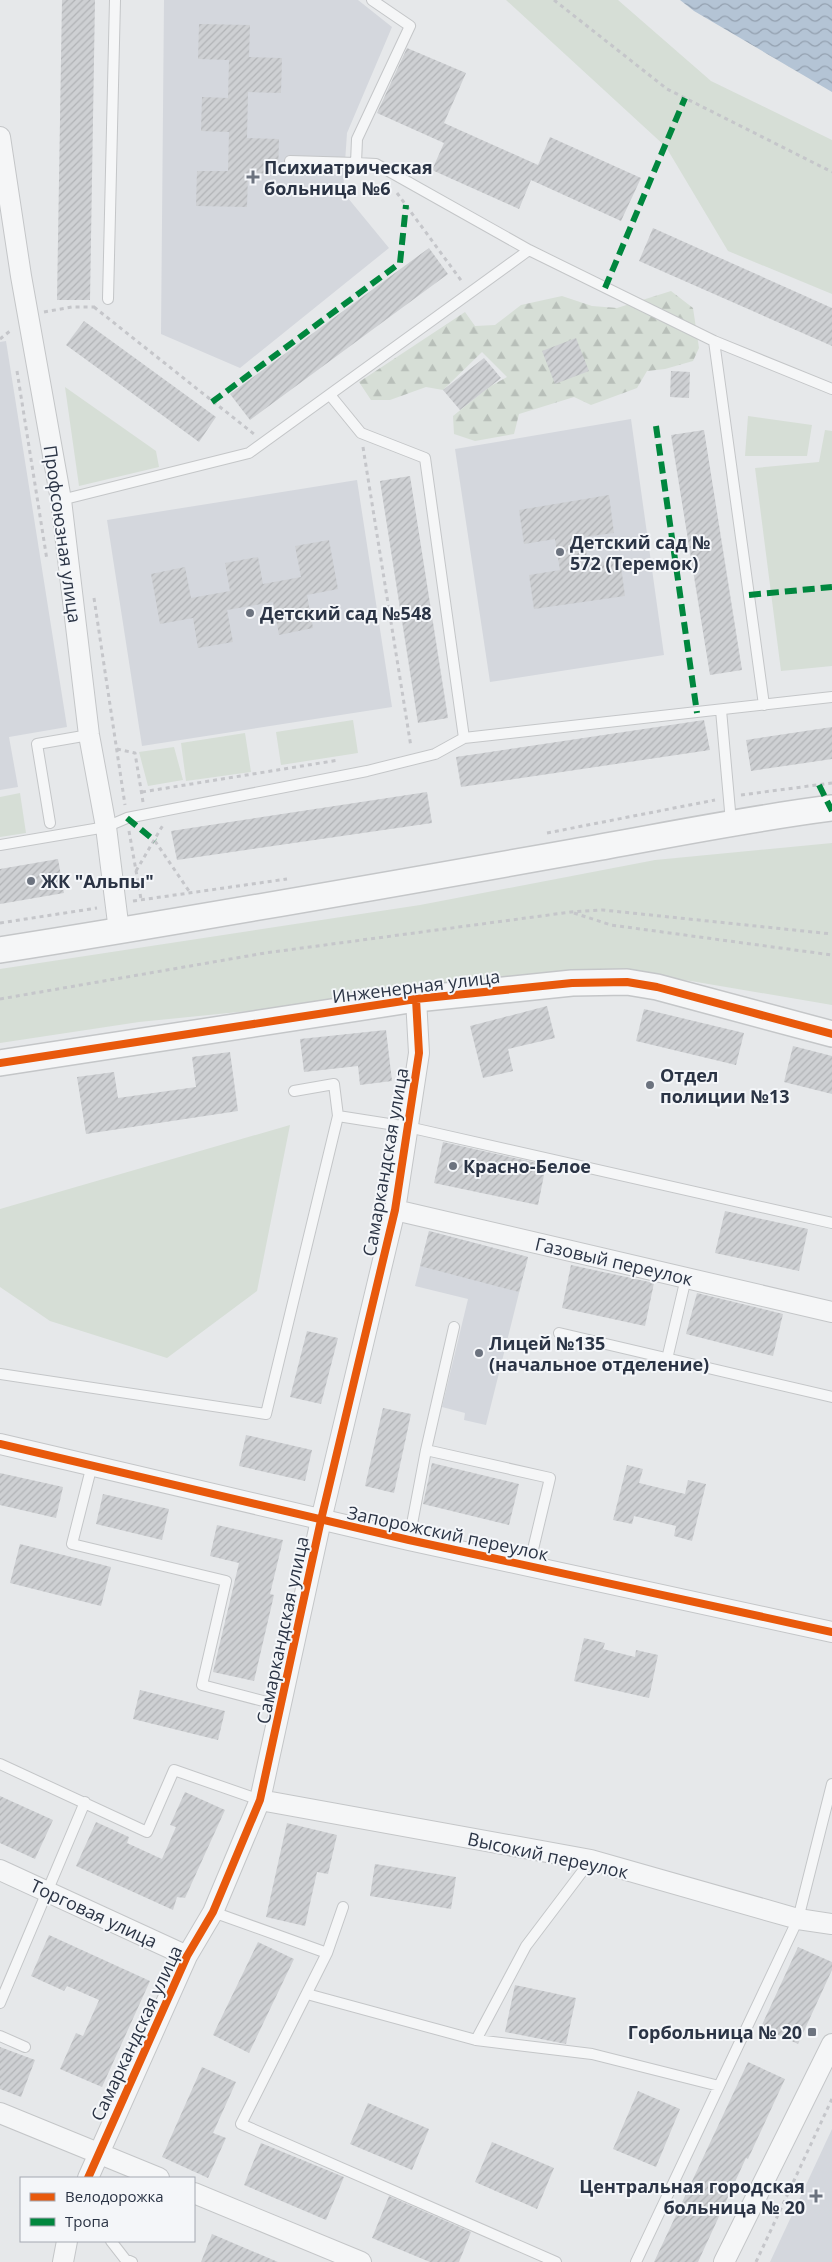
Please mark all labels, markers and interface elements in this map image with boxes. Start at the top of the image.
place label: Психиатрическая больница №6 [264,155,433,200]
marker: Психиатрическая больница №6 [246,170,260,184]
street label: Профсоюзная улица [39,444,87,624]
place label: Детский сад № 572 (Теремок) [570,530,711,575]
marker: Детский сад № 572 (Теремок) [554,546,566,558]
place label: Детский сад №548 [260,601,431,625]
marker: Детский сад №548 [244,607,256,619]
place label: ЖК "Альпы" [41,869,154,893]
marker: ЖК "Альпы" [25,875,37,887]
street label: Инженерная улица [331,964,501,1008]
place label: Отдел полиции №13 [660,1063,790,1108]
street label: Самаркандская улица [357,1066,413,1258]
marker: Отдел полиции №13 [644,1079,656,1091]
place label: Красно-Белое [463,1154,591,1178]
marker: Красно-Белое [447,1160,459,1172]
street label: Газовый переулок [533,1231,696,1291]
place label: Лицей №135 (начальное отделение) [489,1331,709,1376]
marker: Лицей №135 (начальное отделение) [473,1347,485,1359]
street label: Запорожский переулок [345,1500,551,1566]
street label: Самаркандская улица [250,1534,314,1726]
street label: Высокий переулок [465,1826,631,1884]
street label: Торговая улица [27,1873,161,1953]
street label: Самаркандская улица [85,1941,187,2125]
place label: Горбольница № 20 [628,2020,802,2044]
marker: Горбольница № 20 [806,2026,818,2038]
place label: Центральная городская больница № 20 [579,2174,805,2219]
legend [20,2177,195,2242]
text: Велодорожка [65,2186,164,2206]
marker: Центральная городская больница № 20 [809,2189,823,2203]
text: Тропа [65,2211,109,2231]

